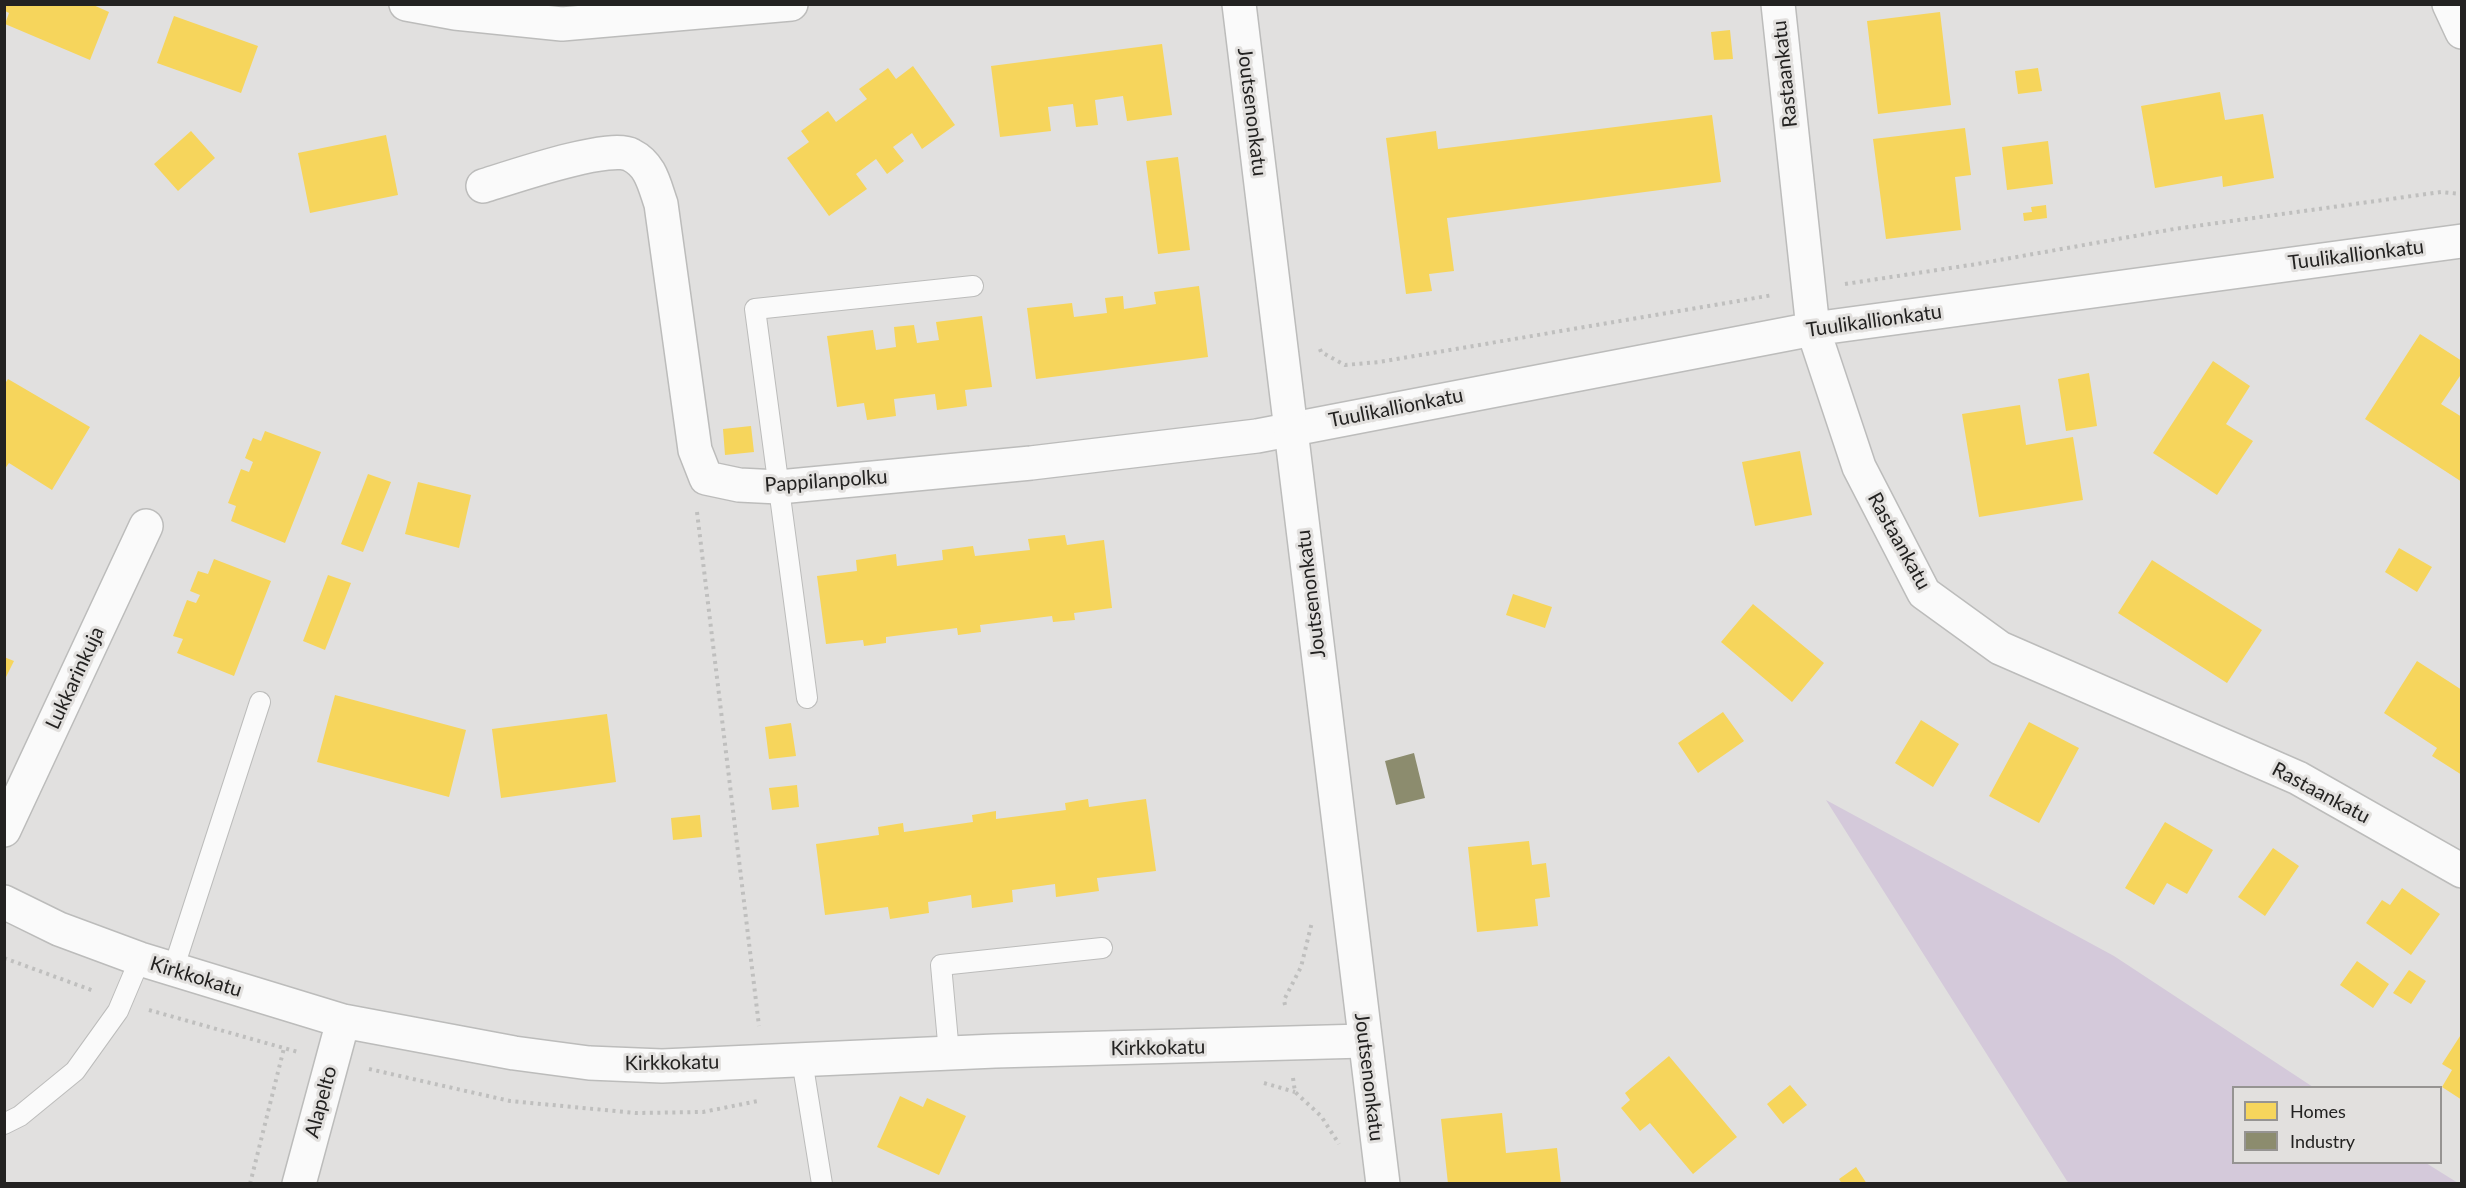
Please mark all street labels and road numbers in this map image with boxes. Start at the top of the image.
street label: Rastaankatu [1767,19,1803,129]
street label: Joutsenonkatu [1232,47,1272,177]
street label: Tuulikallionkatu [2287,235,2425,275]
street label: Tuulikallionkatu [1805,300,1943,342]
street label: Tuulikallionkatu [1327,383,1465,433]
street label: Pappilanpolku [764,465,888,497]
street label: Rastaankatu [1862,488,1936,594]
street label: Joutsenonkatu [1291,529,1331,659]
street label: Lukkarinkuja [41,623,109,733]
street label: Rastaankatu [2268,757,2374,829]
street label: Kirkkokatu [147,952,245,1002]
street label: Joutsenonkatu [1349,1012,1389,1142]
street label: Kirkkokatu [1110,1035,1206,1061]
street label: Kirkkokatu [624,1050,720,1076]
street label: Alapelto [300,1064,342,1140]

